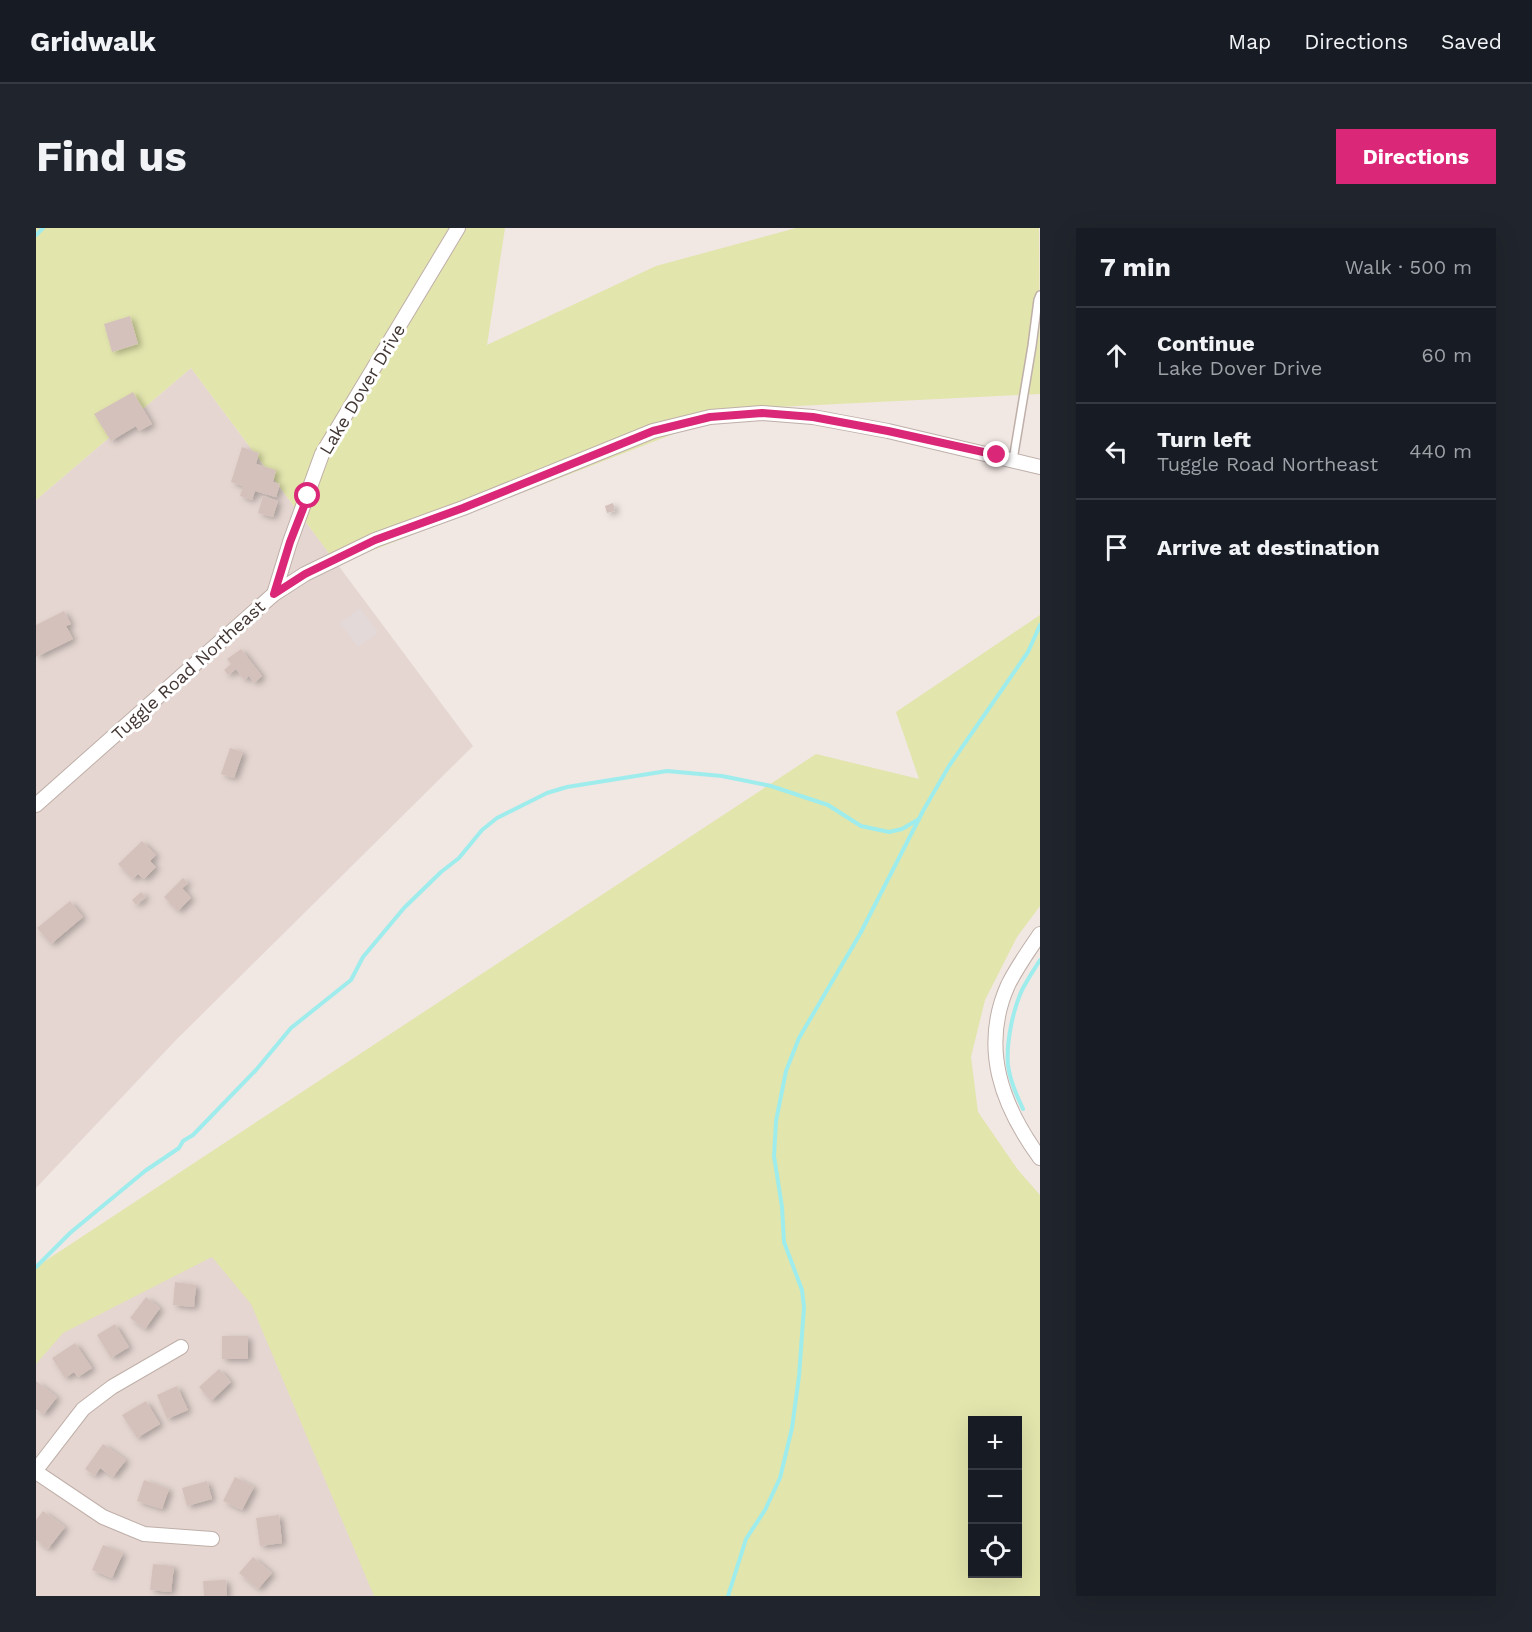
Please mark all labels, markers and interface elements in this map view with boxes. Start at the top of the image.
text: Gridwalk [30,25,156,58]
text: Map [1228,29,1271,54]
text: Directions [1304,29,1408,54]
text: Saved [1441,29,1502,54]
button: Directions [1336,129,1496,184]
text: Find us [36,132,187,181]
text: 7 min [1100,252,1171,282]
text: Walk · 500 m [1345,255,1472,279]
street label: Lake Dover Drive [315,320,409,458]
text: Continue [1157,331,1255,356]
icon: ahead [1100,339,1133,372]
text: 60 m [1422,343,1472,367]
text: Lake Dover Drive [1157,356,1322,380]
text: Turn left [1157,427,1251,452]
icon: left [1100,435,1133,468]
text: 440 m [1409,439,1472,463]
route end [983,441,1009,467]
text: Tuggle Road Northeast [1157,452,1378,476]
route start [294,482,320,508]
icon: arrive [1100,531,1133,564]
text: Arrive at destination [1157,535,1380,560]
street label: Tuggle Road Northeast [107,595,269,744]
map controls [968,1416,1022,1578]
button: + [968,1416,1022,1470]
button: − [968,1470,1022,1524]
button: locate [968,1524,1022,1578]

